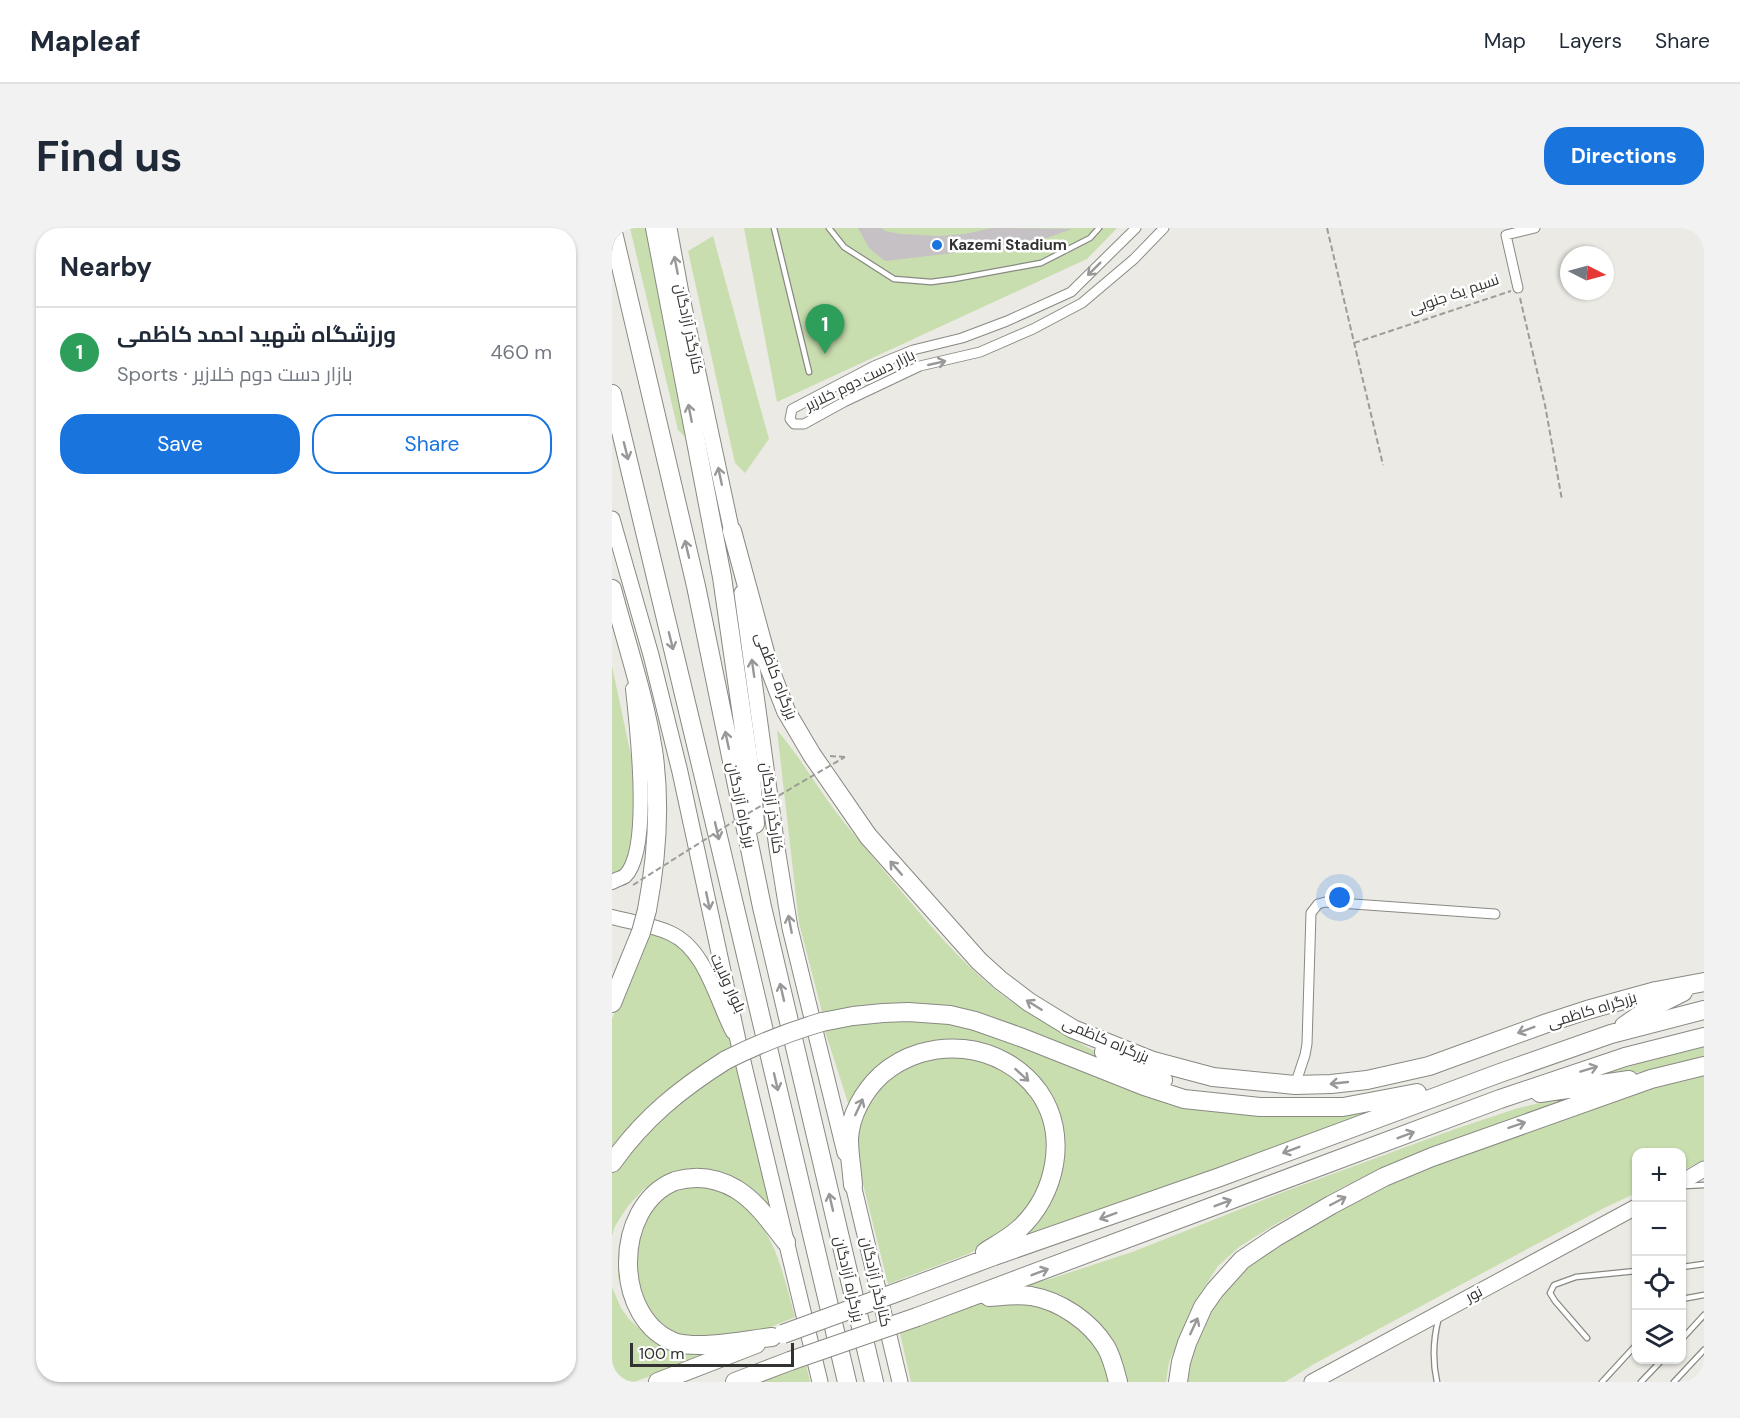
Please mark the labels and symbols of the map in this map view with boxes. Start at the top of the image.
place label: Kazemi Stadium [949,235,1067,255]
marker: Kazemi Stadium [930,238,944,252]
north arrow [1560,246,1614,300]
one-way arrow [670,255,681,275]
one-way arrow [1087,262,1102,277]
street label: نسیم یک جنوبی [1406,269,1502,319]
street label: کنارگذر آزادگان [670,282,708,376]
pin: 1 [806,304,844,354]
street label: بازار دست دوم خلازیر [801,345,918,416]
one-way arrow [928,356,947,368]
one-way arrow [684,403,695,423]
one-way arrow [620,441,632,460]
one-way arrow [714,467,725,486]
one-way arrow [681,540,692,559]
street label: بزرگراه کاظمی [750,629,802,723]
one-way arrow [666,631,678,650]
one-way arrow [748,659,759,679]
one-way arrow [721,731,732,750]
street label: بزرگراه آزادگان [722,760,760,850]
street label: کنارگذر آزادگان [756,761,788,855]
one-way arrow [711,821,723,840]
one-way arrow [889,861,903,876]
your location [1325,883,1354,912]
one-way arrow [703,891,714,911]
one-way arrow [784,914,795,934]
street label: بلوار ولایت [706,950,750,1016]
one-way arrow [776,983,787,1002]
street label: بزرگراه کاظمی [1545,987,1639,1033]
one-way arrow [1026,999,1043,1011]
street label: بزرگراه کاظمی [1060,1013,1152,1067]
one-way arrow [1518,1026,1536,1037]
one-way arrow [1579,1062,1598,1073]
one-way arrow [1014,1068,1029,1082]
one-way arrow [770,1072,782,1091]
one-way arrow [1330,1078,1350,1089]
one-way arrow [853,1098,865,1116]
one-way arrow [1508,1119,1526,1130]
one-way arrow [1396,1128,1414,1139]
one-way arrow [1282,1146,1301,1157]
one-way arrow [825,1193,836,1213]
one-way arrow [1329,1195,1346,1207]
one-way arrow [1213,1197,1232,1208]
one-way arrow [1099,1212,1117,1223]
street label: بزرگراه آزادگان [829,1234,869,1324]
street label: کنارگذر آزادگان [856,1235,896,1329]
one-way arrow [1031,1265,1049,1276]
street label: نور [1461,1281,1486,1307]
one-way arrow [1189,1318,1200,1336]
scale bar [630,1340,794,1368]

